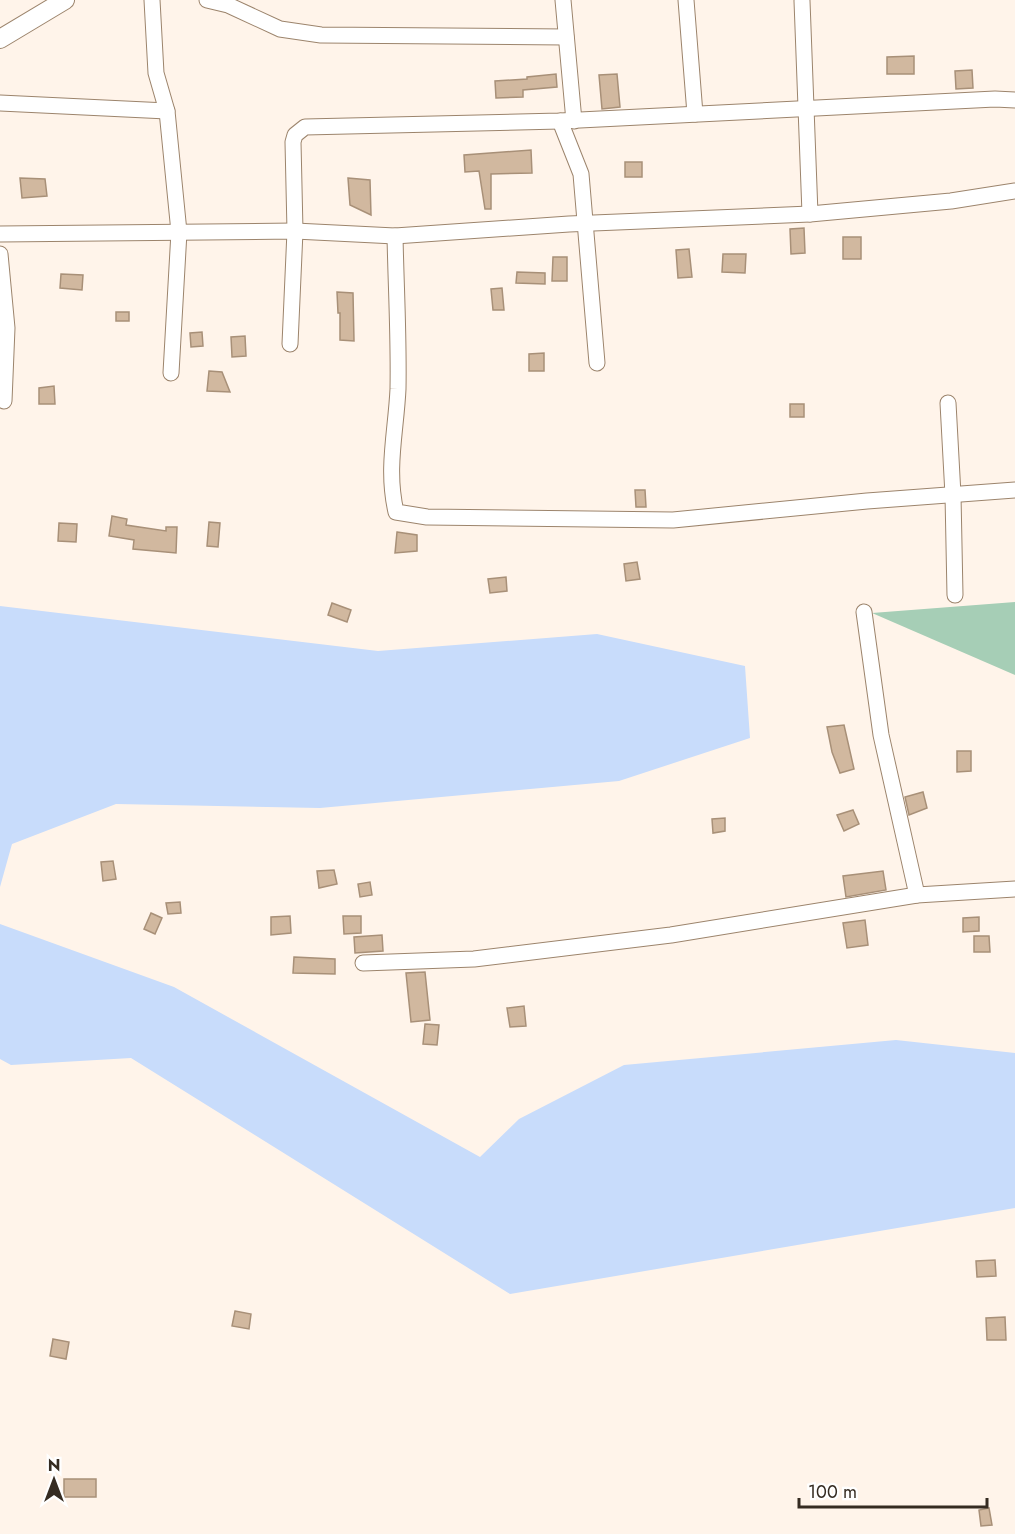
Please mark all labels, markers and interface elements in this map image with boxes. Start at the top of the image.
north arrow [24,1450,84,1510]
text: N [48,1454,60,1477]
scale bar [799,1471,986,1509]
text: 100 m [808,1479,857,1505]

